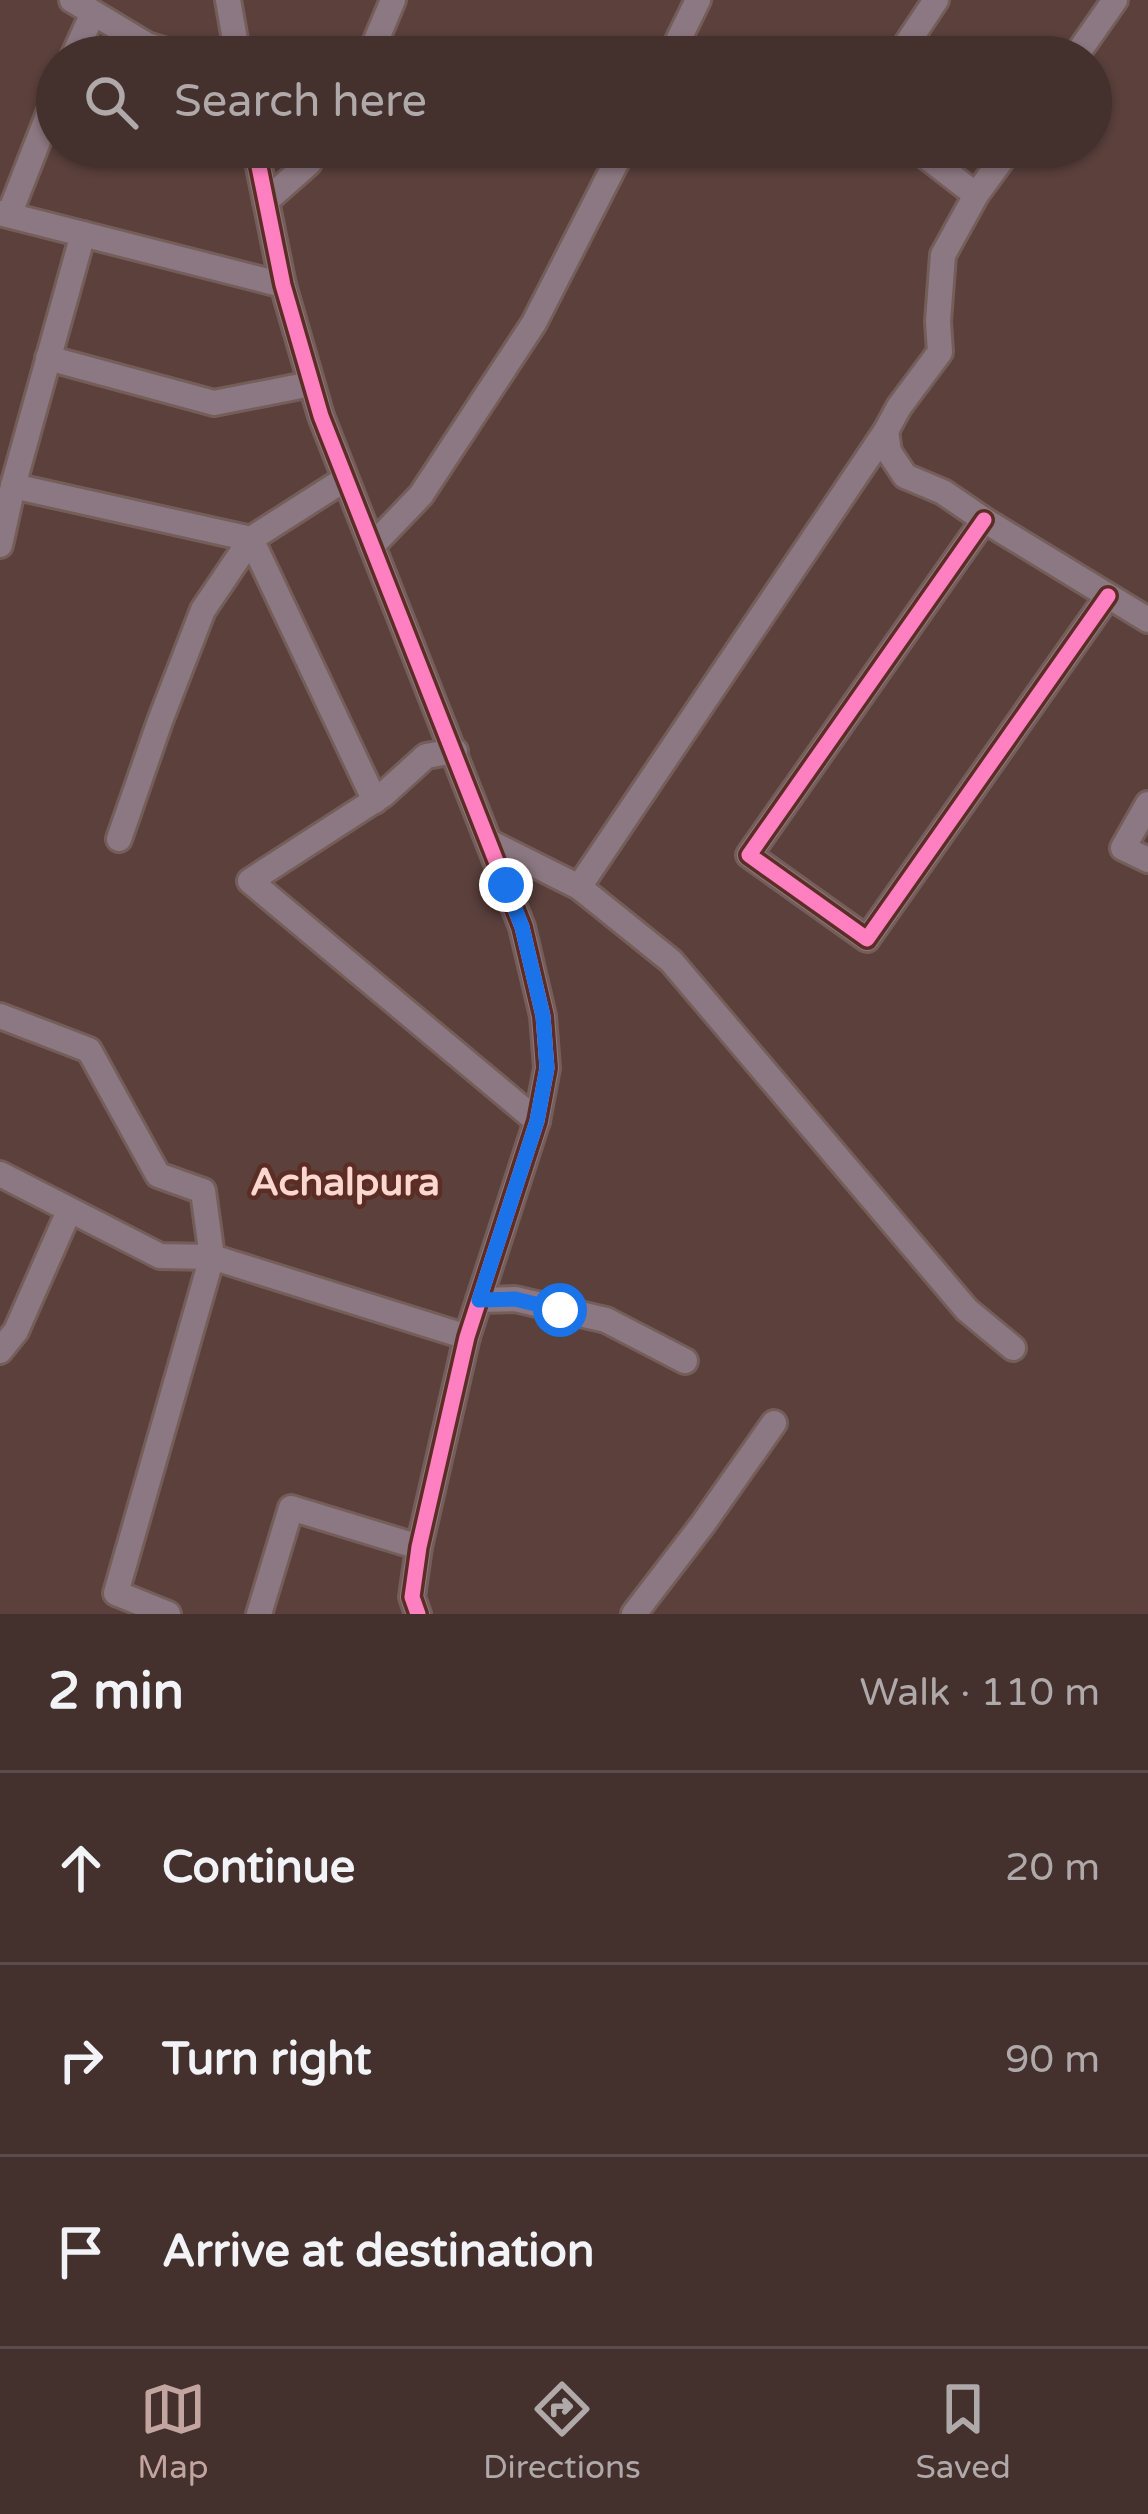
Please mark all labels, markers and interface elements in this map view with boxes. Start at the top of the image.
search box [36,36,1112,168]
icon: search [78,69,144,135]
text: Search here [174,75,427,129]
route end [479,858,533,912]
district label: Achalpura [250,1159,440,1206]
route start [533,1283,587,1337]
text: 2 min [48,1661,184,1723]
text: Walk · 110 m [859,1669,1100,1716]
icon: ahead [48,1835,114,1901]
text: Continue [162,1841,355,1895]
text: 20 m [1005,1844,1100,1891]
icon: right [48,2027,114,2093]
text: Turn right [162,2033,371,2087]
text: 90 m [1005,2036,1100,2083]
icon: arrive [48,2219,114,2285]
text: Arrive at destination [162,2225,594,2279]
tab: Map [137,2376,209,2487]
tab: Directions [483,2376,641,2487]
tab: Saved [915,2376,1011,2487]

